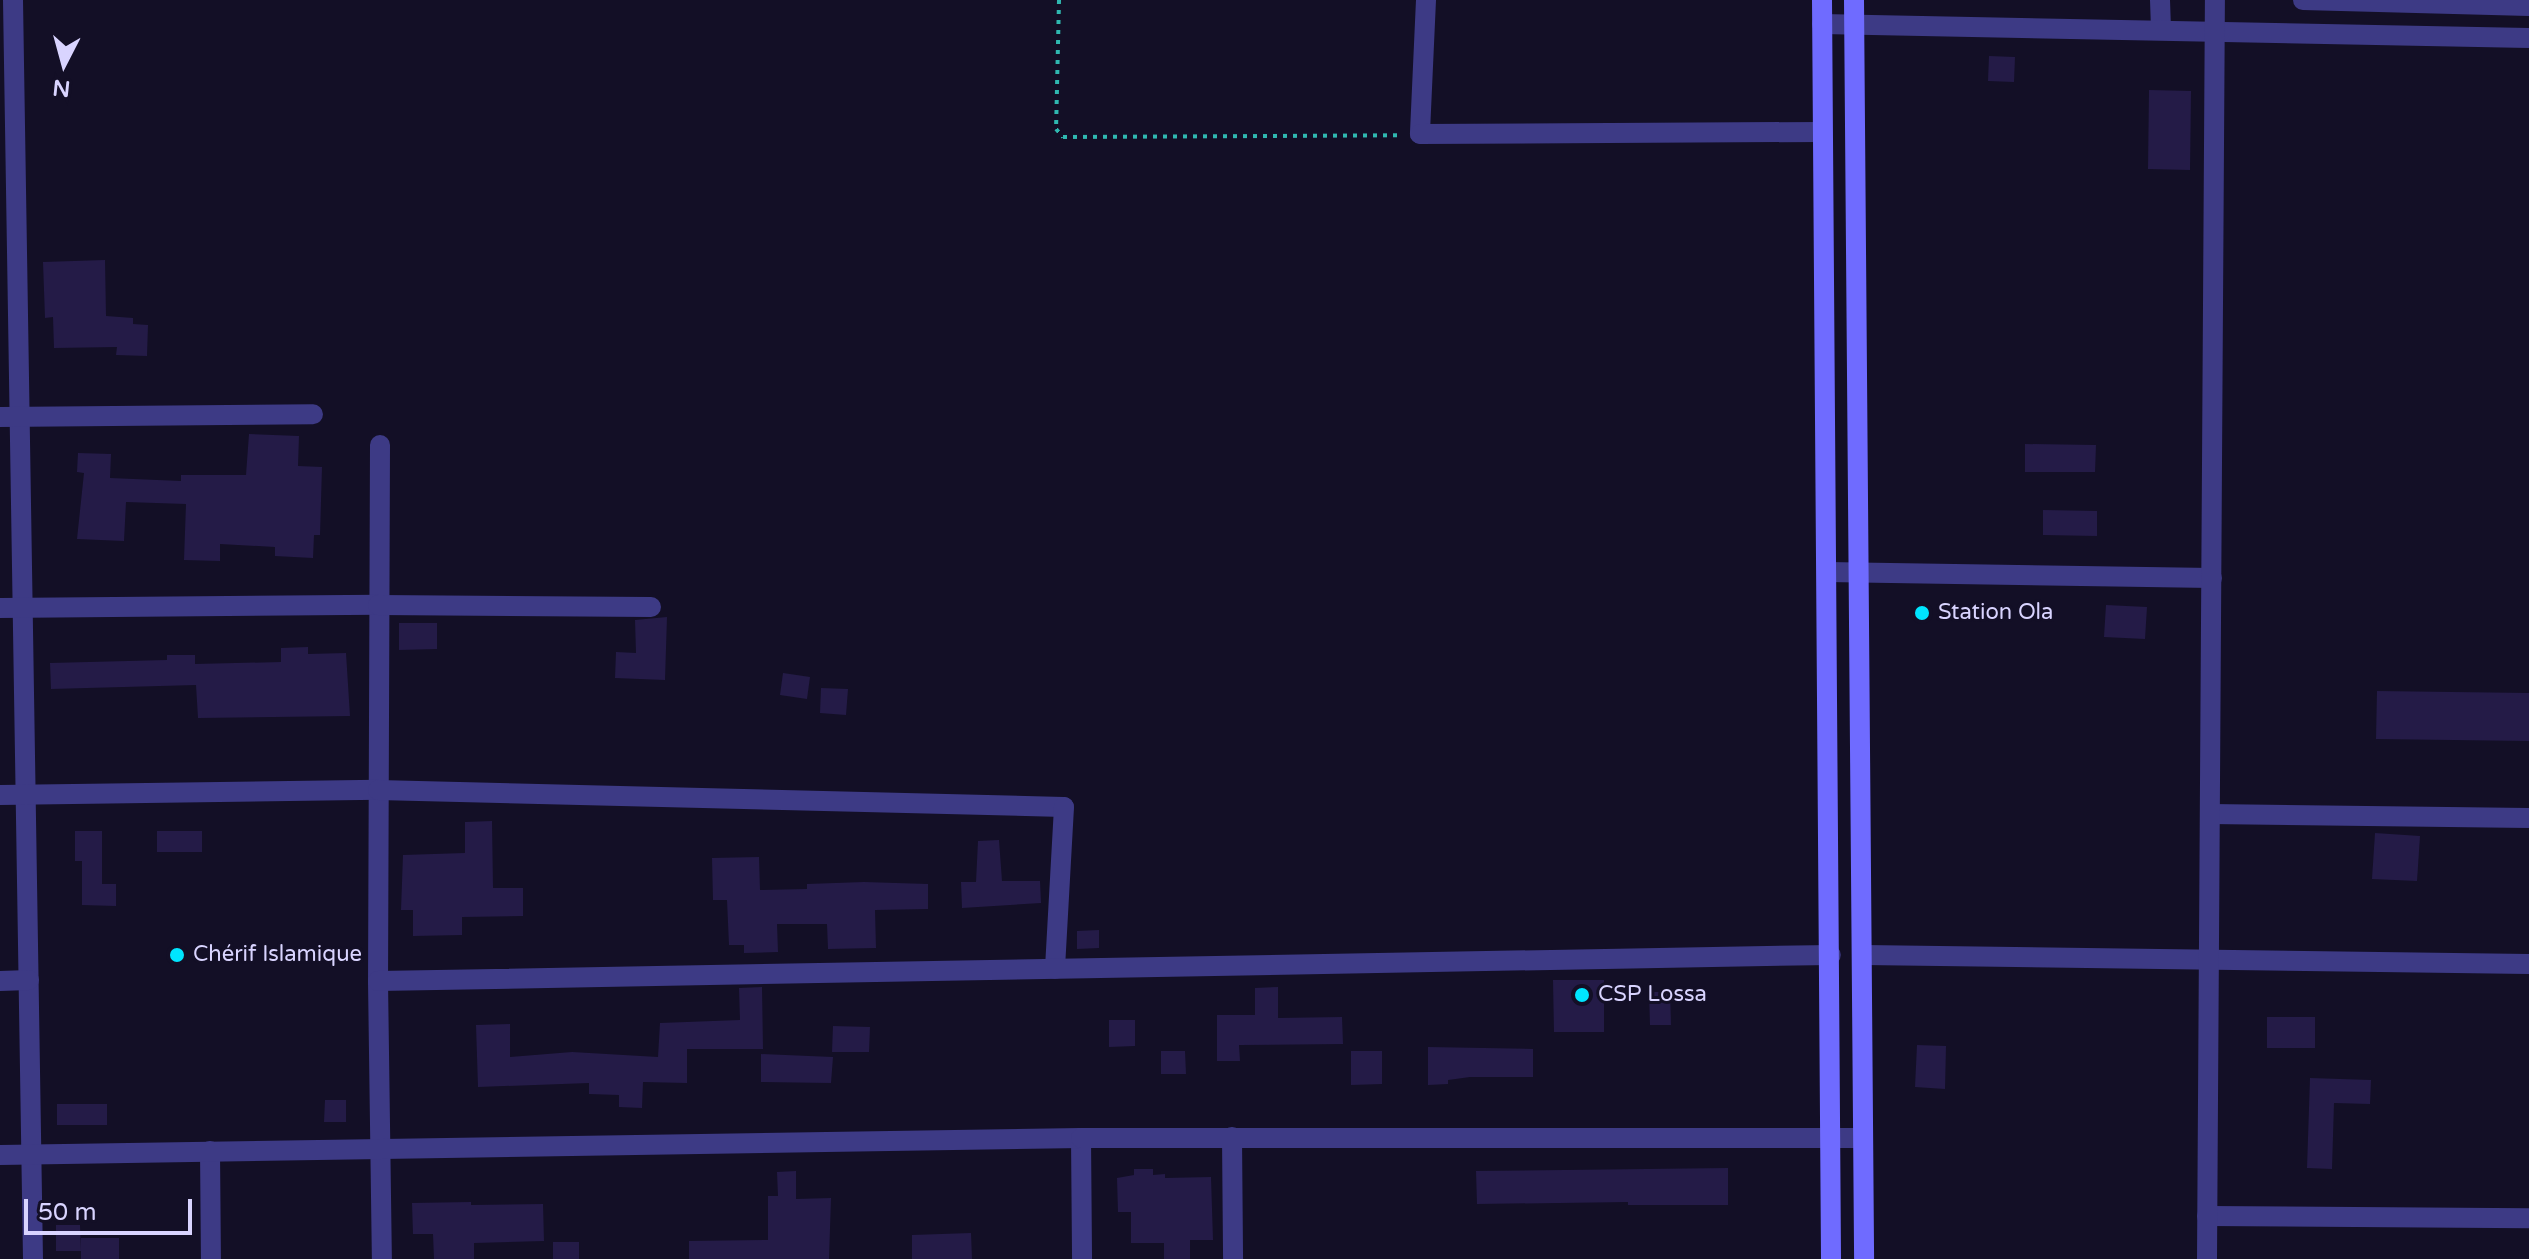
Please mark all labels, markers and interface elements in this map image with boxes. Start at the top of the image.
north arrow [24,24,104,104]
text: N [51,74,72,102]
place label: Station Ola [1938,600,2053,626]
marker: Station Ola [1913,604,1931,622]
place label: Chérif Islamique [193,942,362,968]
marker: Chérif Islamique [168,946,186,964]
place label: CSP Lossa [1598,982,1707,1008]
marker: CSP Lossa [1573,986,1591,1004]
scale bar [28,1183,196,1233]
text: 50 m [38,1198,96,1227]

